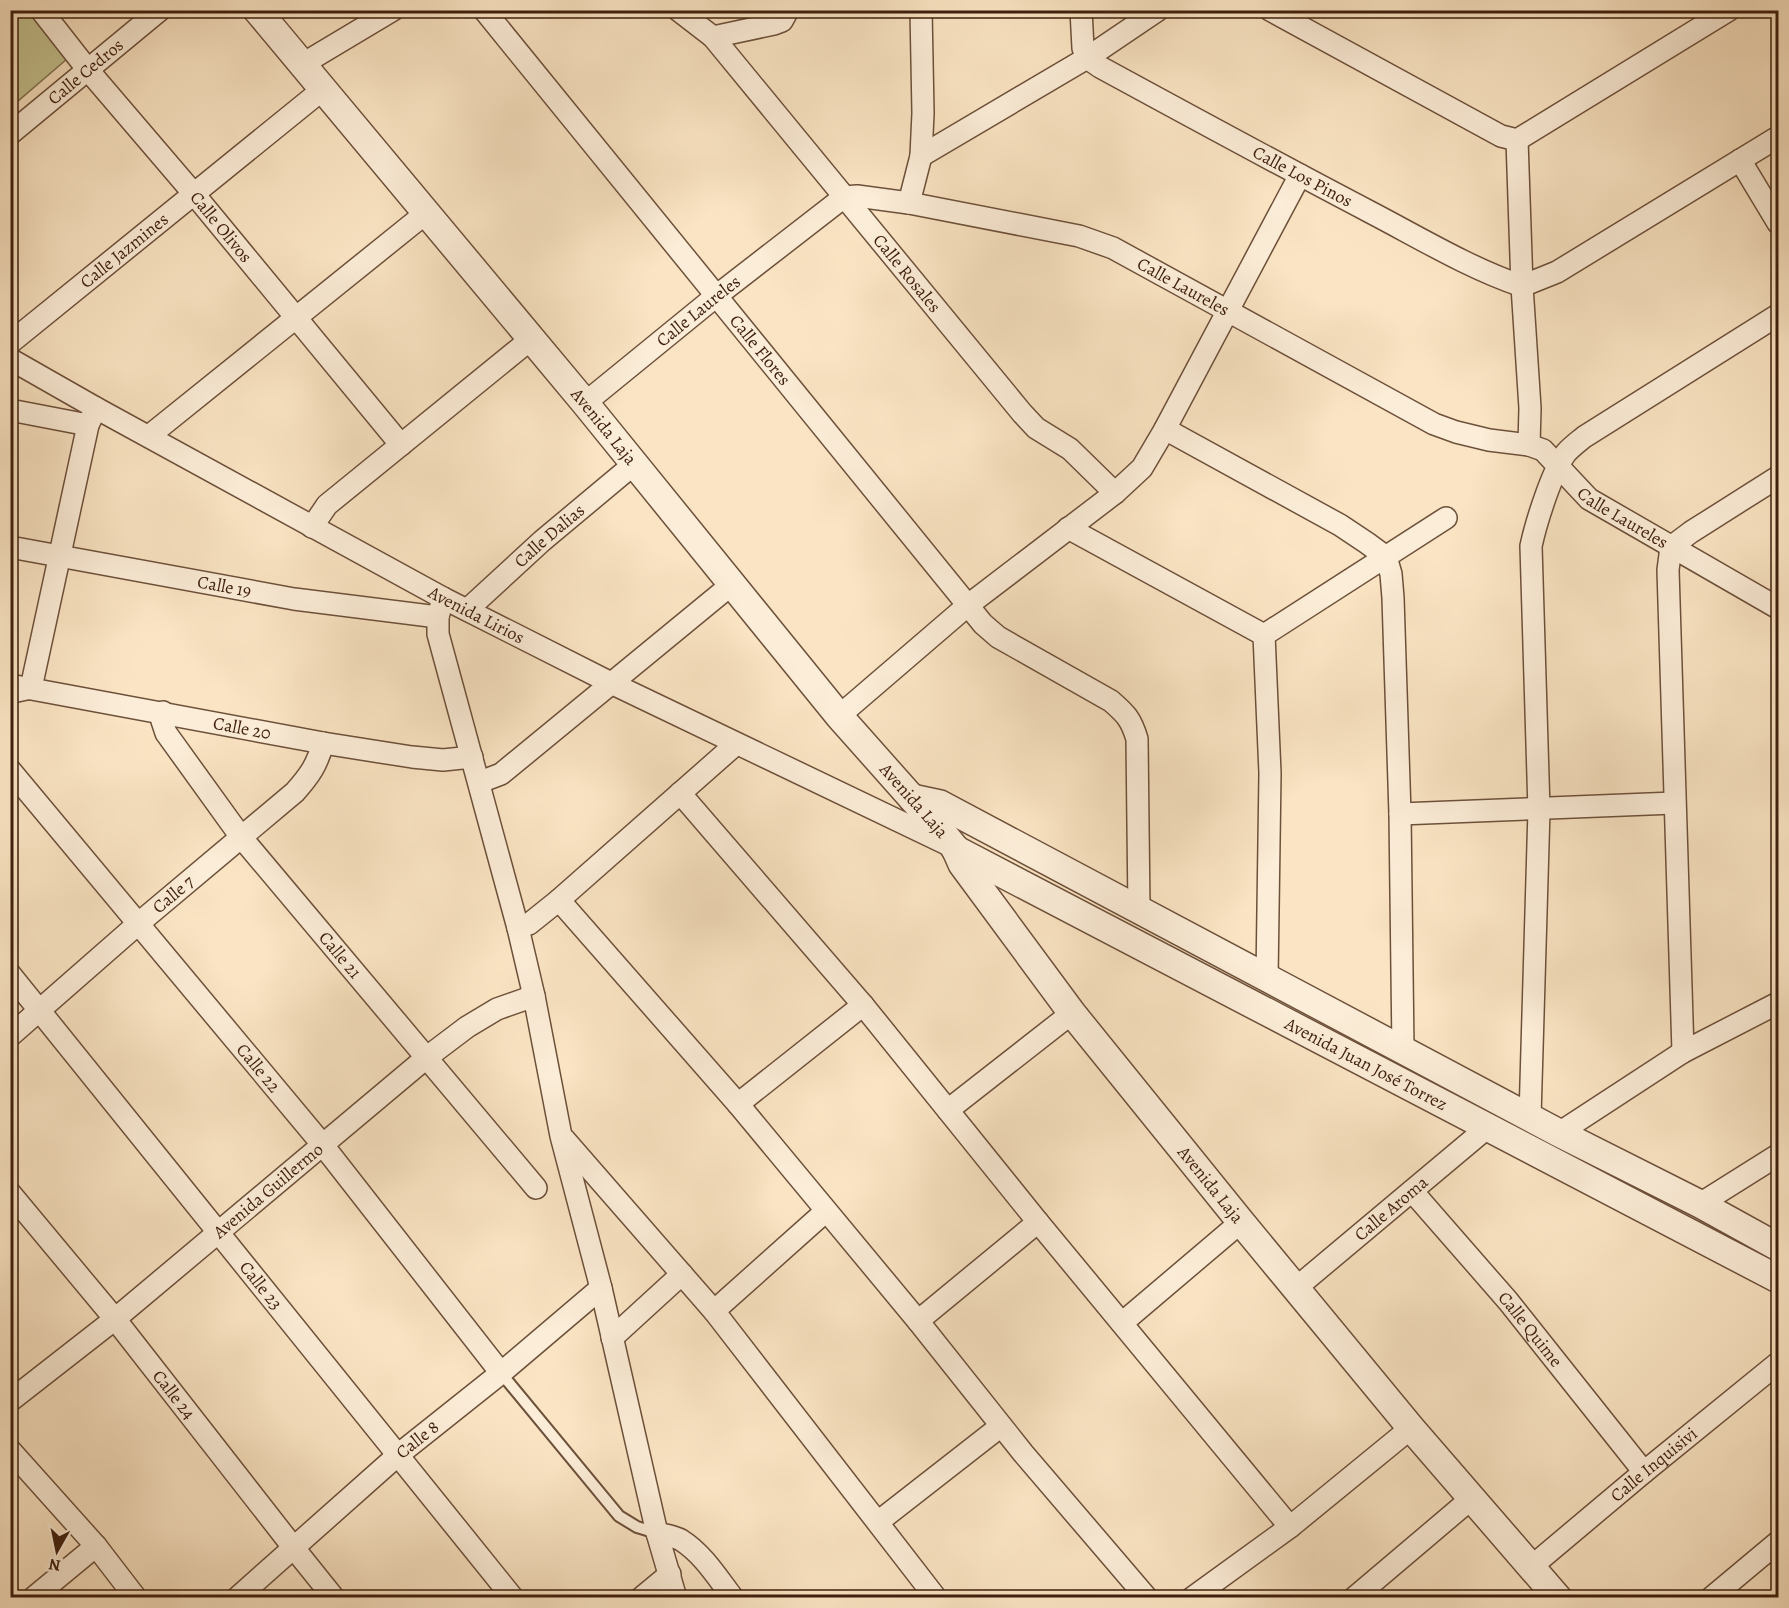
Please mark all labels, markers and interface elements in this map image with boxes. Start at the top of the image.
street label: Calle Cedros [43,33,129,110]
street label: Calle Los Pinos [1248,140,1357,213]
street label: Calle Olivos [185,186,258,268]
street label: Calle Jazmines [75,207,173,294]
street label: Calle Rosales [868,229,947,318]
street label: Calle Laureles [1133,252,1234,322]
street label: Calle Laureles [651,270,745,352]
street label: Calle Flores [724,309,796,390]
street label: Avenida Laja [565,382,643,471]
street label: Calle Laureles [1572,482,1672,554]
street label: Calle Dalias [509,498,590,573]
street label: Calle 19 [195,570,253,603]
street label: Avenida Lirios [423,580,529,649]
street label: Calle 20 [211,711,273,745]
street label: Avenida Laja [874,757,954,843]
street label: Calle 7 [147,870,199,919]
street label: Calle 21 [313,926,367,984]
street label: Avenida Juan José Torrez [1280,1011,1452,1116]
street label: Calle 22 [231,1038,286,1098]
street label: Avenida Guillermo [207,1137,328,1244]
street label: Avenida Laja [1172,1140,1250,1229]
street label: Calle Aroma [1349,1170,1433,1246]
street label: Calle 23 [234,1256,288,1315]
street label: Calle Quime [1493,1286,1568,1372]
street label: Calle 24 [147,1365,201,1424]
street label: Calle 8 [391,1415,444,1464]
street label: Calle Inquisivi [1605,1421,1702,1507]
north arrow [27,1521,87,1581]
text: N [47,1553,62,1577]

